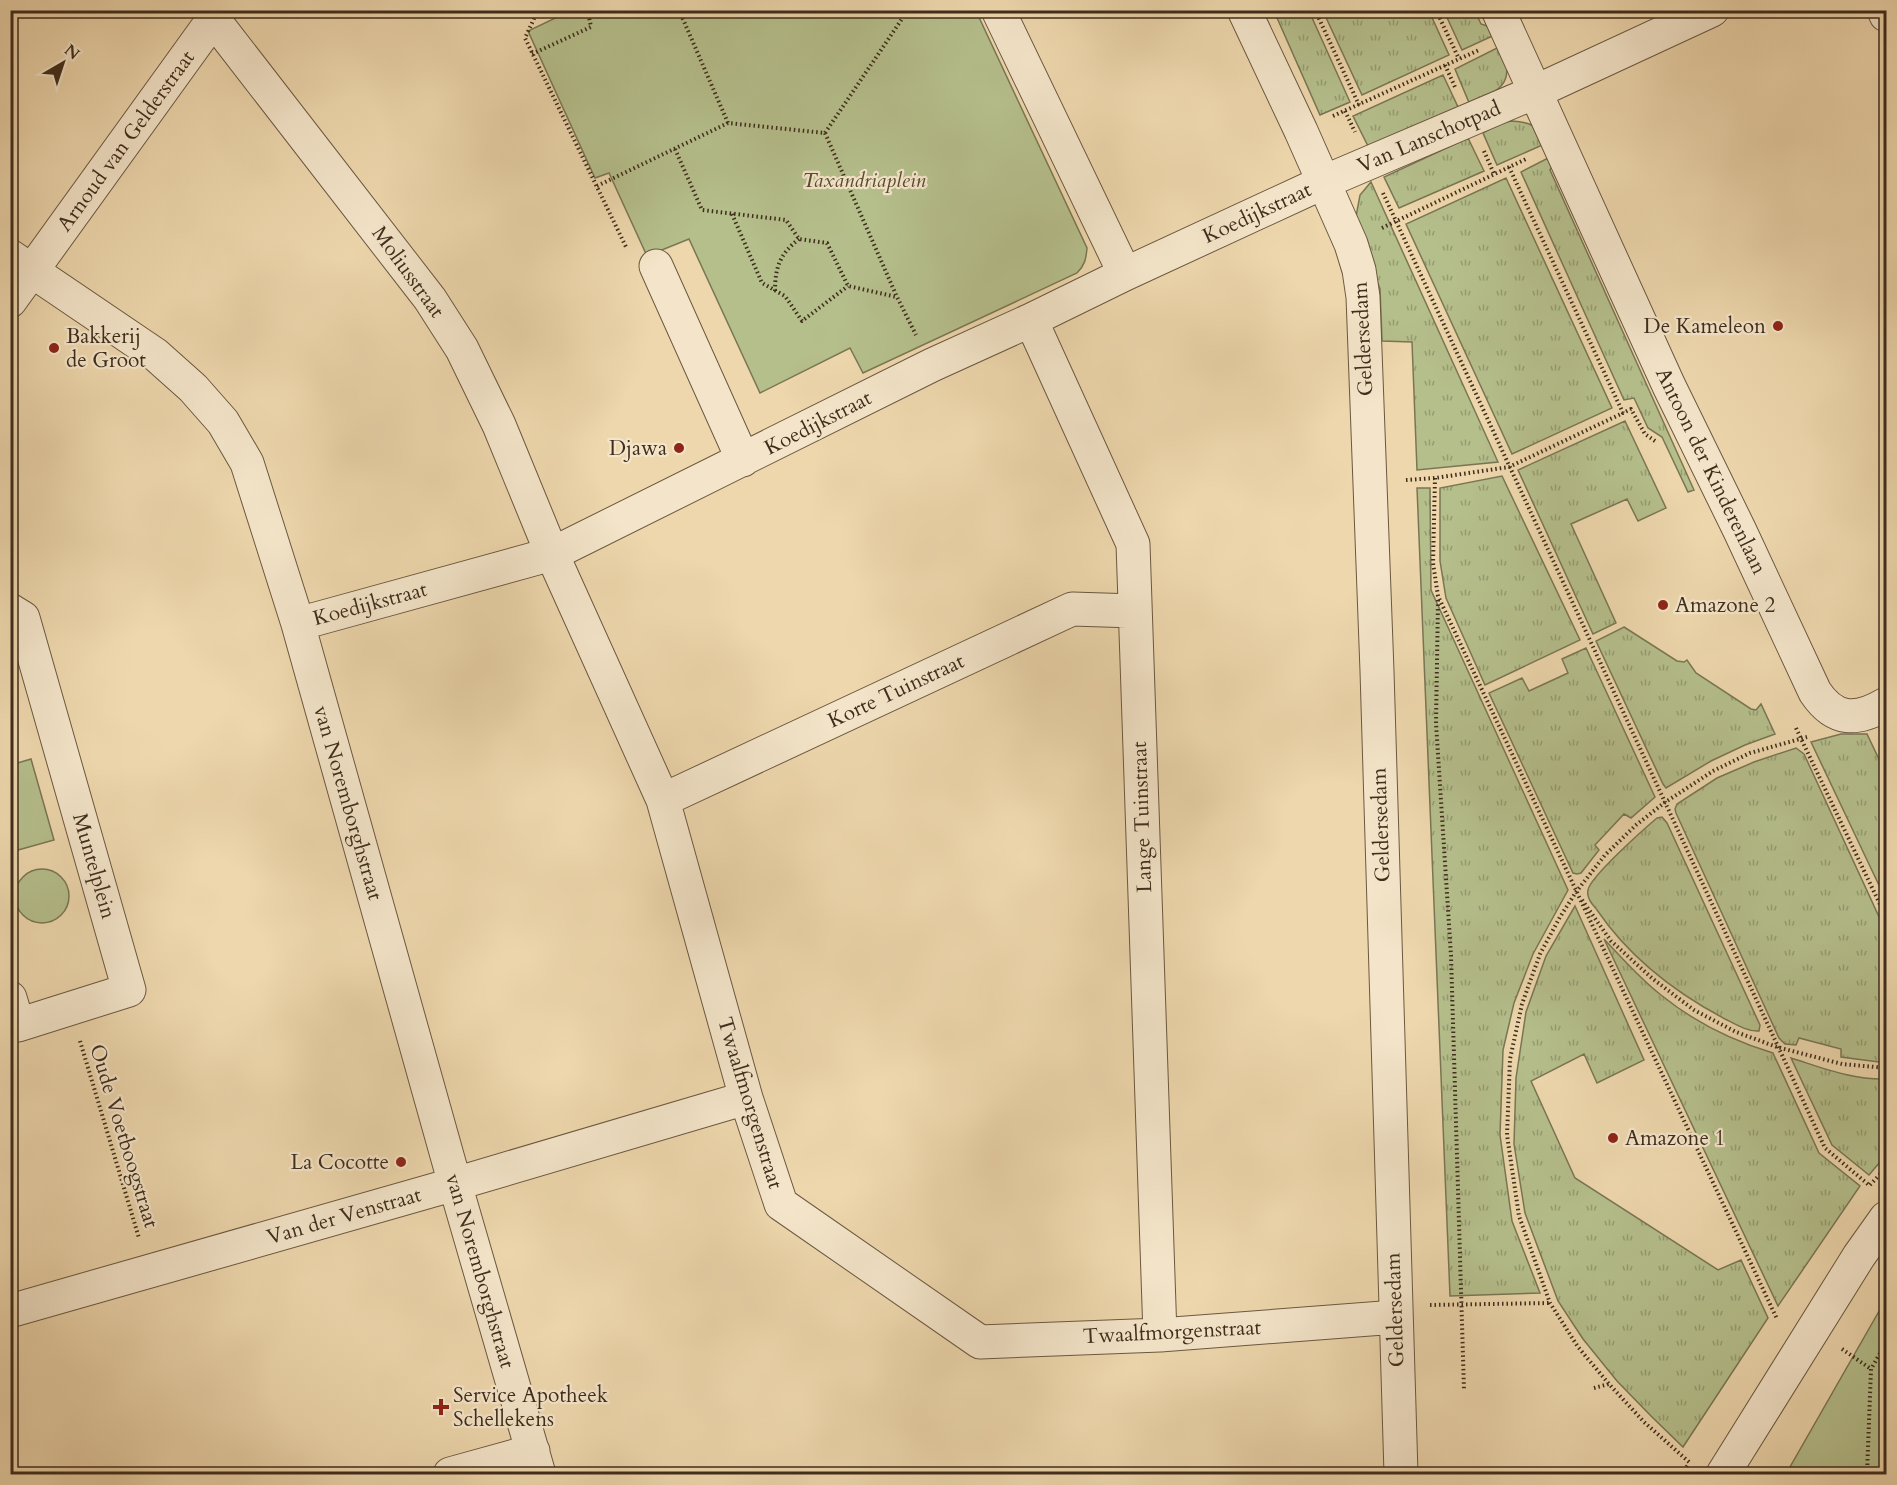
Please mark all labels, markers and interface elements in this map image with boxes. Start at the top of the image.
north arrow [33,33,93,93]
text: N [59,39,84,65]
street label: Arnoud van Gelderstraat [50,44,202,237]
street label: Van Lanschotpad [1353,94,1505,180]
park label: Taxandriaplein [802,166,927,195]
street label: Koedijkstraat [1198,175,1316,251]
street label: Moliusstraat [365,220,451,324]
street label: Geldersedam [1346,281,1380,397]
place label: De Kameleon [1644,312,1766,341]
marker: De Kameleon [1771,319,1785,333]
place label: Bakkerij de Groot [66,322,146,375]
marker: Bakkerij de Groot [47,341,61,355]
street label: Antoon der Kinderenlaan [1648,363,1774,579]
street label: Koedijkstraat [759,383,877,462]
place label: Djawa [609,434,667,463]
marker: Djawa [672,441,686,455]
street label: Koedijkstraat [310,575,431,633]
place label: Amazone 2 [1675,591,1776,620]
marker: Amazone 2 [1656,598,1670,612]
street label: Korte Tuinstraat [823,647,969,735]
street label: van Noremborghstraat [306,702,390,904]
street label: Lange Tuinstraat [1125,740,1159,893]
street label: Geldersedam [1365,767,1397,883]
street label: Muntelplein [65,810,123,922]
street label: Twaalfmorgenstraat [710,1014,790,1193]
street label: Oude Voetboogstraat [82,1041,166,1232]
place label: Amazone 1 [1625,1124,1725,1153]
marker: Amazone 1 [1606,1131,1620,1145]
place label: La Cocotte [290,1148,389,1177]
marker: La Cocotte [394,1155,408,1169]
street label: van Noremborghstraat [438,1170,522,1372]
street label: Van der Venstraat [264,1180,425,1252]
street label: Geldersedam [1379,1252,1411,1368]
street label: Twaalfmorgenstraat [1082,1313,1262,1351]
place label: Service Apotheek Schellekens [453,1381,609,1434]
marker: Service Apotheek Schellekens [434,1400,448,1414]

